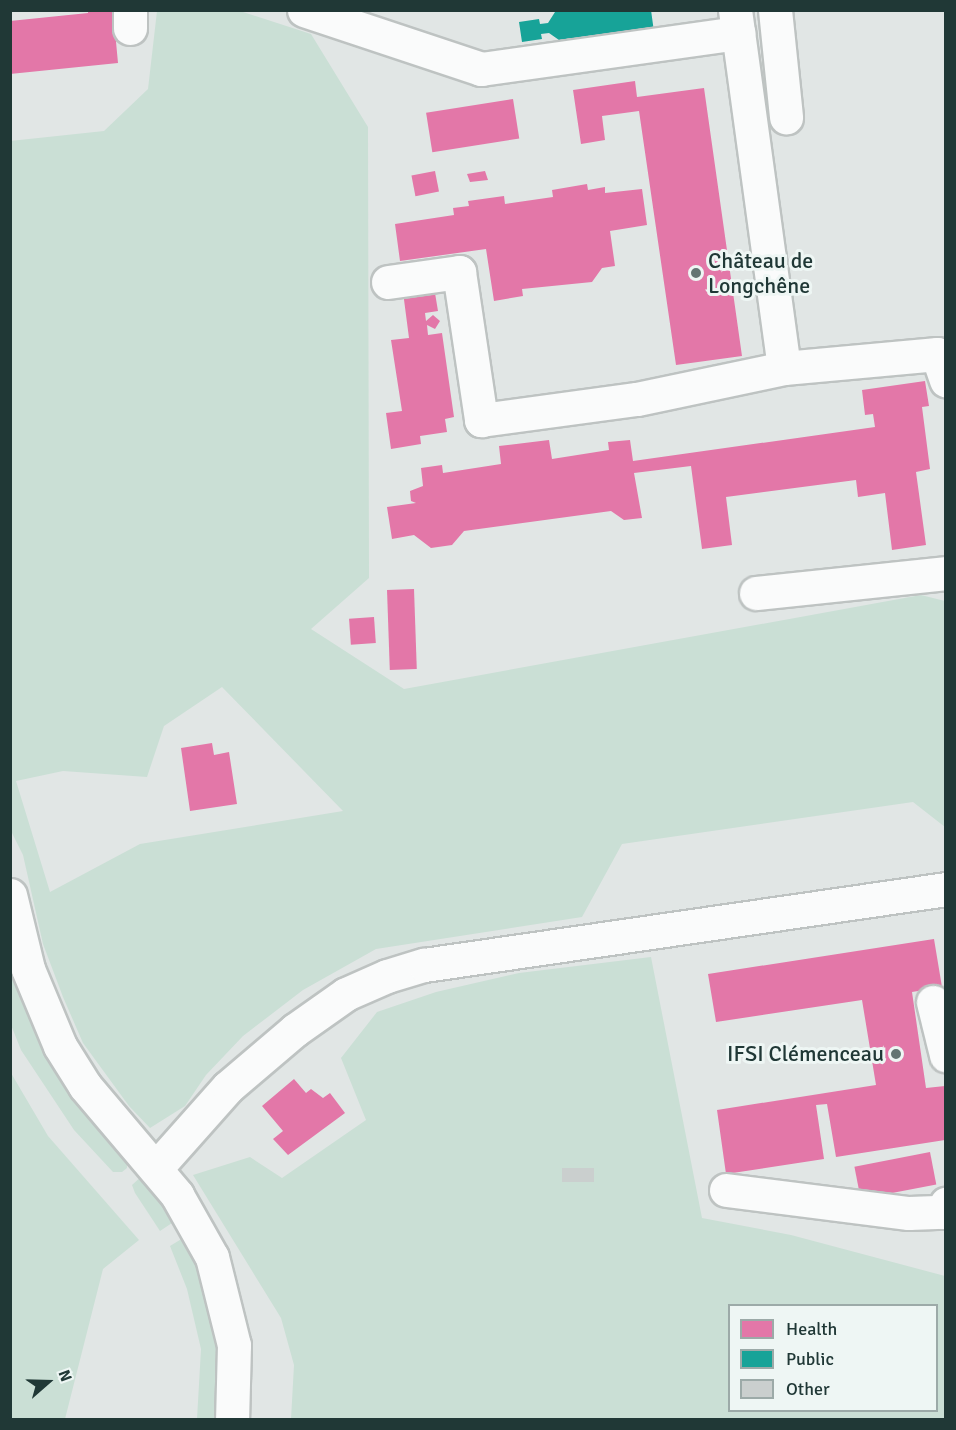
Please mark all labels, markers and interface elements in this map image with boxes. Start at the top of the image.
place label: Château de Longchêne [708,247,813,298]
marker: Château de Longchêne [689,266,703,280]
place label: IFSI Clémenceau [727,1041,884,1067]
marker: IFSI Clémenceau [889,1047,903,1061]
legend [728,1304,938,1412]
text: Health [786,1318,837,1340]
text: Public [786,1348,834,1370]
north arrow [18,1352,78,1412]
text: N [54,1367,76,1384]
text: Other [786,1378,830,1400]

